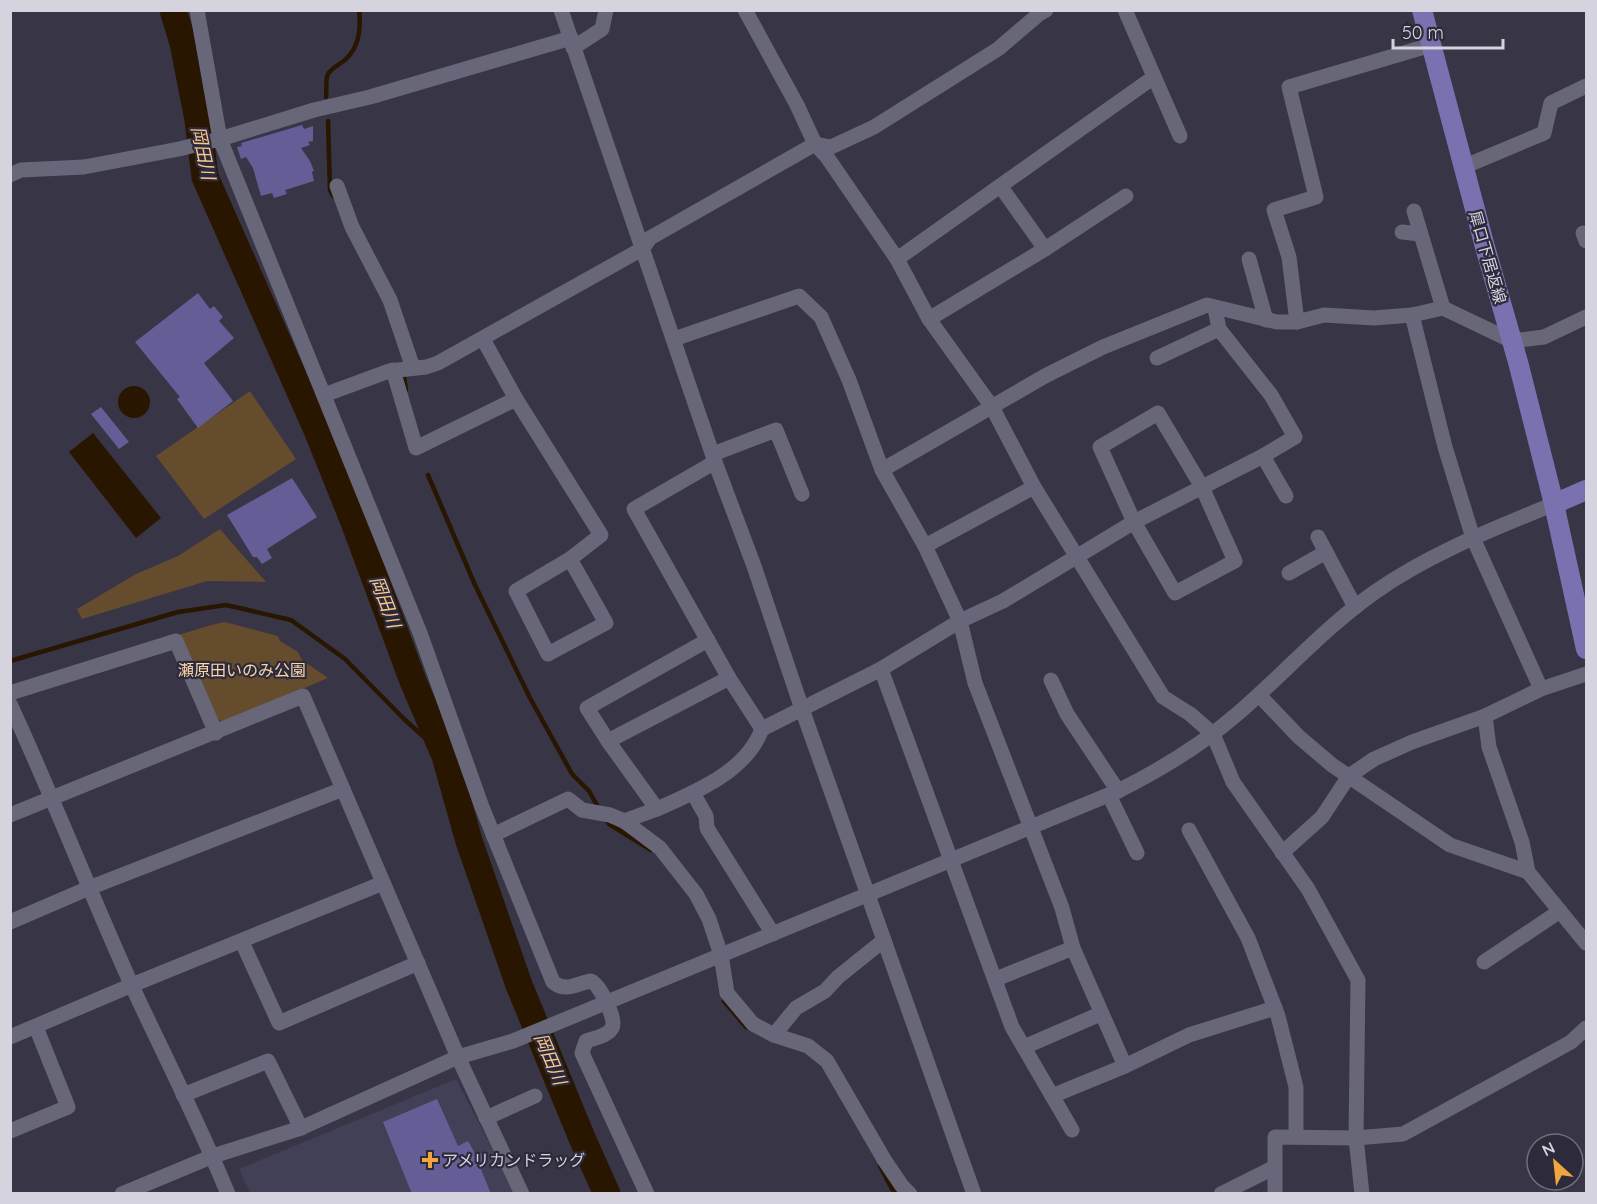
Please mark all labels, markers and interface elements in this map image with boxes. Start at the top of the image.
scale bar [1393,12,1502,50]
text: 50 m [1402,21,1444,44]
water label: 岡田川 [187,124,221,184]
street label: 犀口下居返線 [1465,208,1511,306]
water label: 岡田川 [365,572,407,633]
park label: 瀬原田いのみ公園 [178,660,306,680]
water label: 岡田川 [529,1029,572,1090]
north arrow [1525,1132,1585,1192]
text: N [1538,1137,1558,1160]
place label: アメリカンドラッグ [442,1150,585,1170]
marker: アメリカンドラッグ [423,1153,437,1167]

